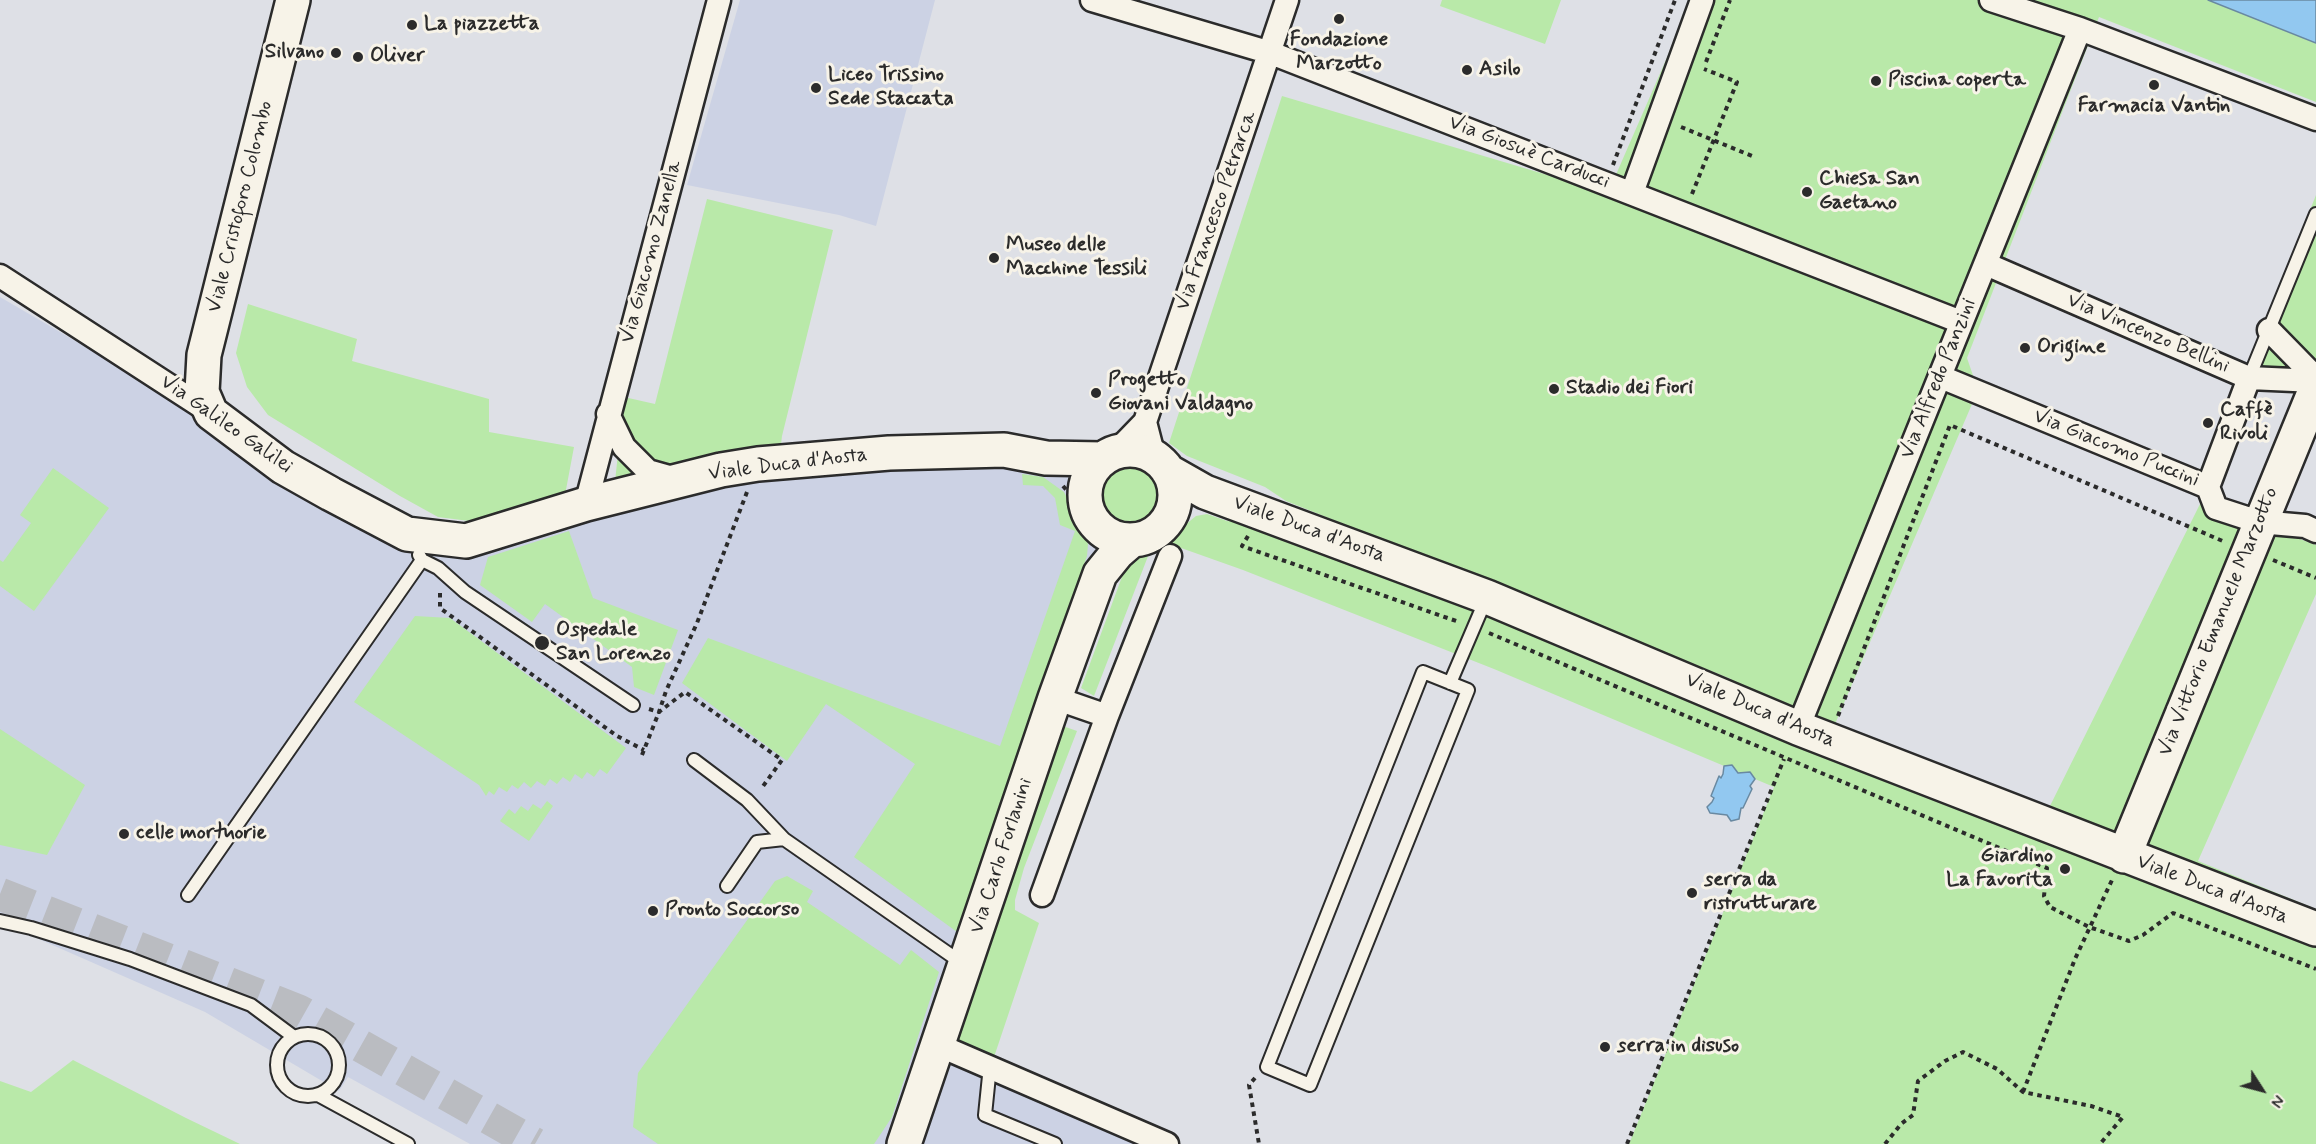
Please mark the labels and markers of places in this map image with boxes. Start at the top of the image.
place label: La piazzetta [424,12,540,38]
marker: Fondazione Marzotto [1332,12,1346,26]
marker: La piazzetta [405,18,419,32]
place label: Fondazione Marzotto [1290,28,1388,78]
place label: Silvano [265,40,324,66]
place label: Oliver [370,44,425,70]
marker: Silvano [329,46,343,60]
marker: Oliver [351,50,365,64]
place label: Asilo [1479,57,1521,83]
place label: Liceo Trissino Sede Staccata [828,63,954,113]
marker: Asilo [1460,63,1474,77]
place label: Piscina coperta [1888,68,2026,94]
marker: Piscina coperta [1869,74,1883,88]
marker: Farmacia Vantin [2147,78,2161,92]
marker: Liceo Trissino Sede Staccata [809,81,823,95]
place label: Farmacia Vantin [2078,94,2230,120]
place label: Chiesa San Gaetano [1819,167,1920,217]
marker: Chiesa San Gaetano [1800,185,1814,199]
place label: Museo delle Macchine Tessili [1006,233,1147,283]
marker: Museo delle Macchine Tessili [987,251,1001,265]
place label: Origine [2037,335,2106,361]
marker: Origine [2018,341,2032,355]
place label: Progetto Giovani Valdagno [1108,368,1253,418]
place label: Stadio dei Fiori [1566,376,1693,402]
marker: Stadio dei Fiori [1547,382,1561,396]
marker: Progetto Giovani Valdagno [1089,386,1103,400]
place label: Caffè Rivoli [2220,398,2272,448]
marker: Caffè Rivoli [2201,416,2215,430]
place label: Ospedale San Lorenzo [556,618,671,668]
marker: Ospedale San Lorenzo [533,634,551,652]
place label: celle mortuorie [136,821,267,847]
marker: celle mortuorie [117,827,131,841]
place label: Giardino La Favorita [1946,844,2053,894]
marker: Giardino La Favorita [2058,862,2072,876]
place label: serra da ristrutturare [1704,868,1817,918]
marker: serra da ristrutturare [1685,886,1699,900]
place label: Pronto Soccorso [665,898,799,924]
marker: Pronto Soccorso [646,904,660,918]
place label: serra in disuso [1617,1034,1739,1060]
marker: serra in disuso [1598,1040,1612,1054]

